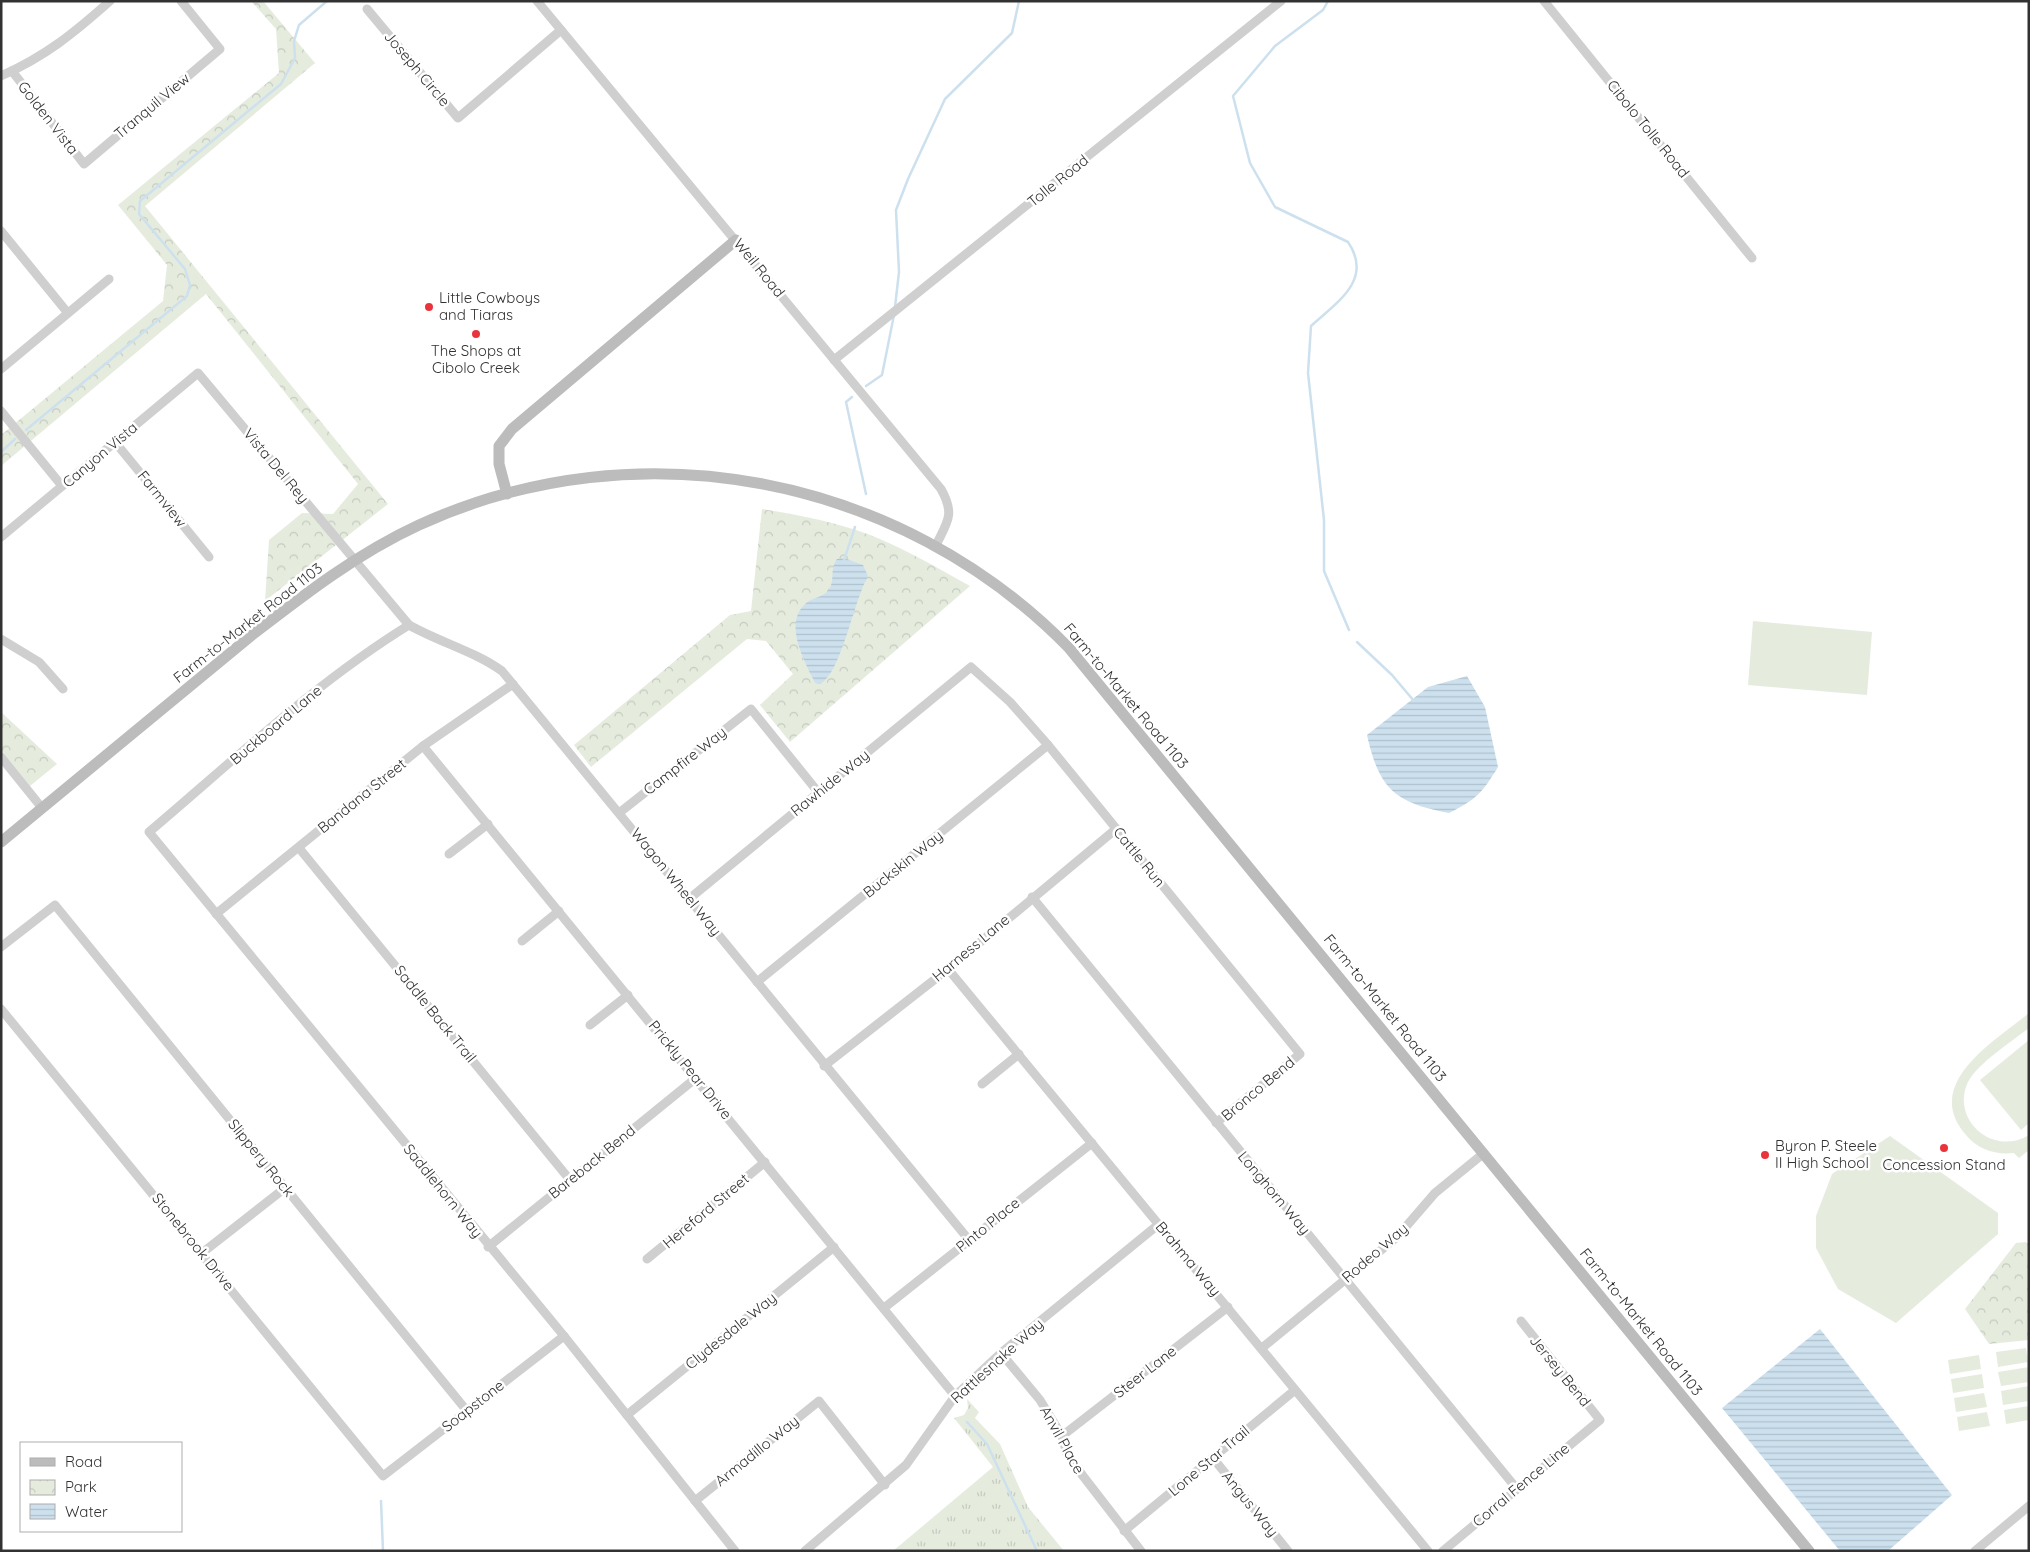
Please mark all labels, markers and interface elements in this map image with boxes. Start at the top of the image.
street label: Joseph Circle [380,27,455,110]
street label: Tranquil View [110,69,193,143]
street label: Cibolo Tolle Road [1603,76,1694,181]
street label: Golden Vista [14,77,83,158]
street label: Tolle Road [1023,150,1092,211]
street label: Weil Road [730,234,789,301]
place label: Little Cowboys and Tiaras [439,288,540,324]
marker: Little Cowboys and Tiaras [423,301,435,313]
marker: The Shops at Cibolo Creek [470,328,482,340]
place label: The Shops at Cibolo Creek [431,341,521,377]
street label: Canyon Vista [58,418,141,492]
street label: Vista Del Rey [239,424,313,507]
street label: Farmview [134,466,191,531]
street label: Farm-to-Market Road 1103 [169,558,326,687]
street label: Farm-to-Market Road 1103 [1060,619,1193,772]
street label: Buckboard Lane [226,681,325,769]
street label: Campfire Way [639,722,730,799]
street label: Rawhide Way [787,745,873,820]
street label: Bandana Street [314,754,410,837]
street label: Cattle Run [1109,823,1169,891]
street label: Wagon Wheel Way [627,824,726,940]
street label: Buckskin Way [859,826,946,902]
street label: Harness Lane [928,910,1013,985]
street label: Farm-to-Market Road 1103 [1320,930,1451,1085]
street label: Saddle Back Trail [390,961,480,1066]
street label: Prickly Pear Drive [645,1016,736,1123]
street label: Bronco Bend [1217,1052,1298,1125]
street label: Slippery Rock [224,1115,299,1201]
street label: Bareback Bend [544,1121,639,1203]
place label: Byron P. Steele II High School [1775,1136,1877,1172]
street label: Saddlehorn Way [400,1140,487,1242]
marker: Concession Stand [1938,1142,1950,1154]
street label: Longhorn Way [1234,1147,1315,1238]
marker: Byron P. Steele II High School [1759,1149,1771,1161]
place label: Concession Stand [1882,1155,2006,1174]
street label: Hereford Street [659,1169,753,1252]
street label: Stonebrook Drive [148,1189,239,1294]
street label: Pinto Place [952,1193,1023,1256]
street label: Brahma Way [1152,1217,1225,1300]
street label: Rodeo Way [1338,1219,1412,1287]
street label: Farm-to-Market Road 1103 [1576,1244,1707,1399]
street label: Clydesdale Way [681,1288,780,1373]
street label: Rattlesnake Way [946,1314,1047,1407]
street label: Jersey Bend [1526,1331,1595,1410]
street label: Steer Lane [1109,1341,1180,1402]
street label: Soapstone [438,1375,508,1436]
street label: Anvil Place [1036,1402,1089,1477]
street label: Armadillo Way [711,1411,802,1490]
street label: Lone Star Trail [1164,1421,1253,1500]
street label: Corral Fence Line [1468,1438,1573,1531]
legend [20,1442,182,1532]
text: Road [65,1452,102,1471]
street label: Angus Way [1218,1467,1283,1540]
text: Park [65,1477,97,1496]
text: Water [65,1502,108,1521]

